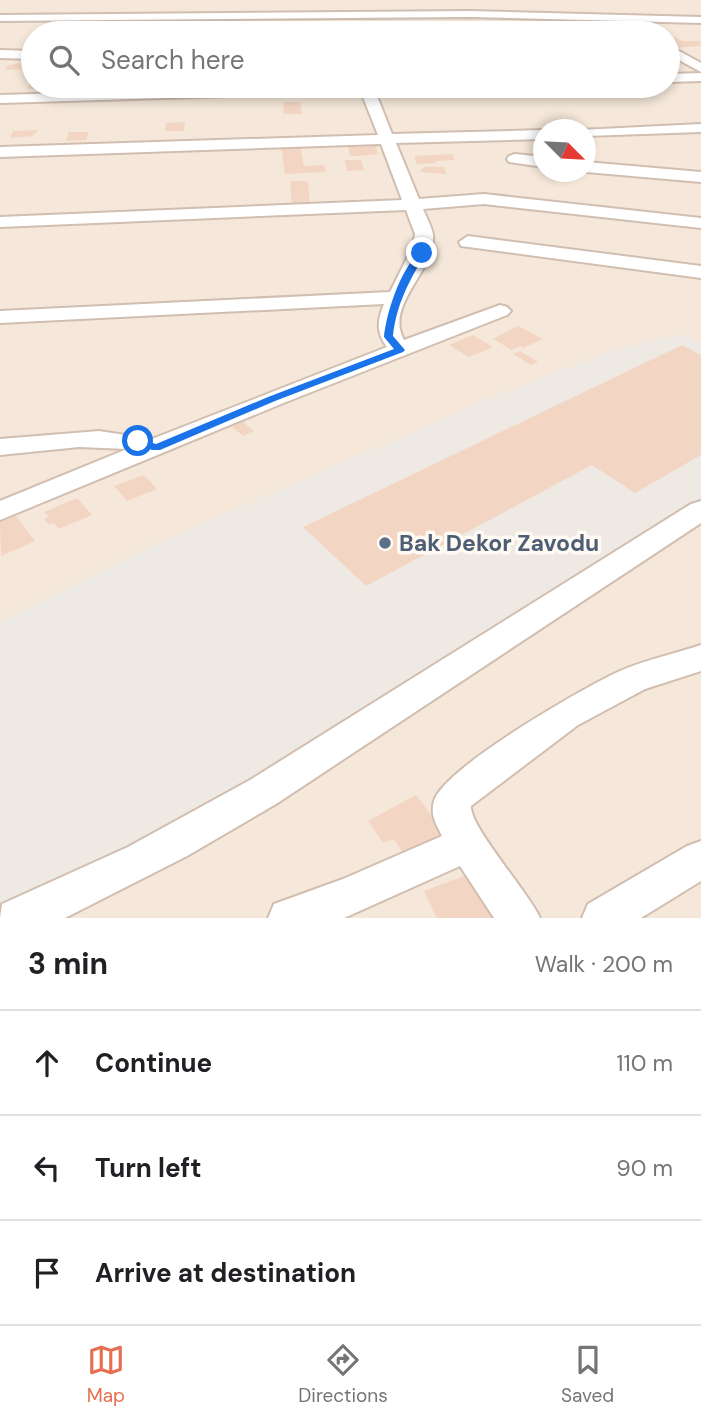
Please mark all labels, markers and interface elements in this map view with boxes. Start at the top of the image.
search box [21,21,680,98]
icon: search [45,41,83,79]
text: Search here [101,43,244,77]
north arrow [533,119,596,182]
route end [406,237,437,268]
route start [122,425,153,456]
place label: Bak Dekor Zavodu [399,528,599,558]
marker: Bak Dekor Zavodu [377,535,393,551]
text: 3 min [28,944,108,983]
text: Walk · 200 m [535,949,673,979]
icon: ahead [28,1044,66,1082]
text: Continue [95,1046,212,1080]
text: 110 m [616,1048,673,1078]
icon: left [28,1149,66,1187]
text: Turn left [95,1151,202,1185]
text: 90 m [616,1153,673,1183]
icon: arrive [28,1254,66,1292]
text: Arrive at destination [95,1256,356,1290]
tab: Map [87,1341,125,1408]
tab: Directions [298,1341,388,1408]
tab: Saved [561,1341,614,1408]

